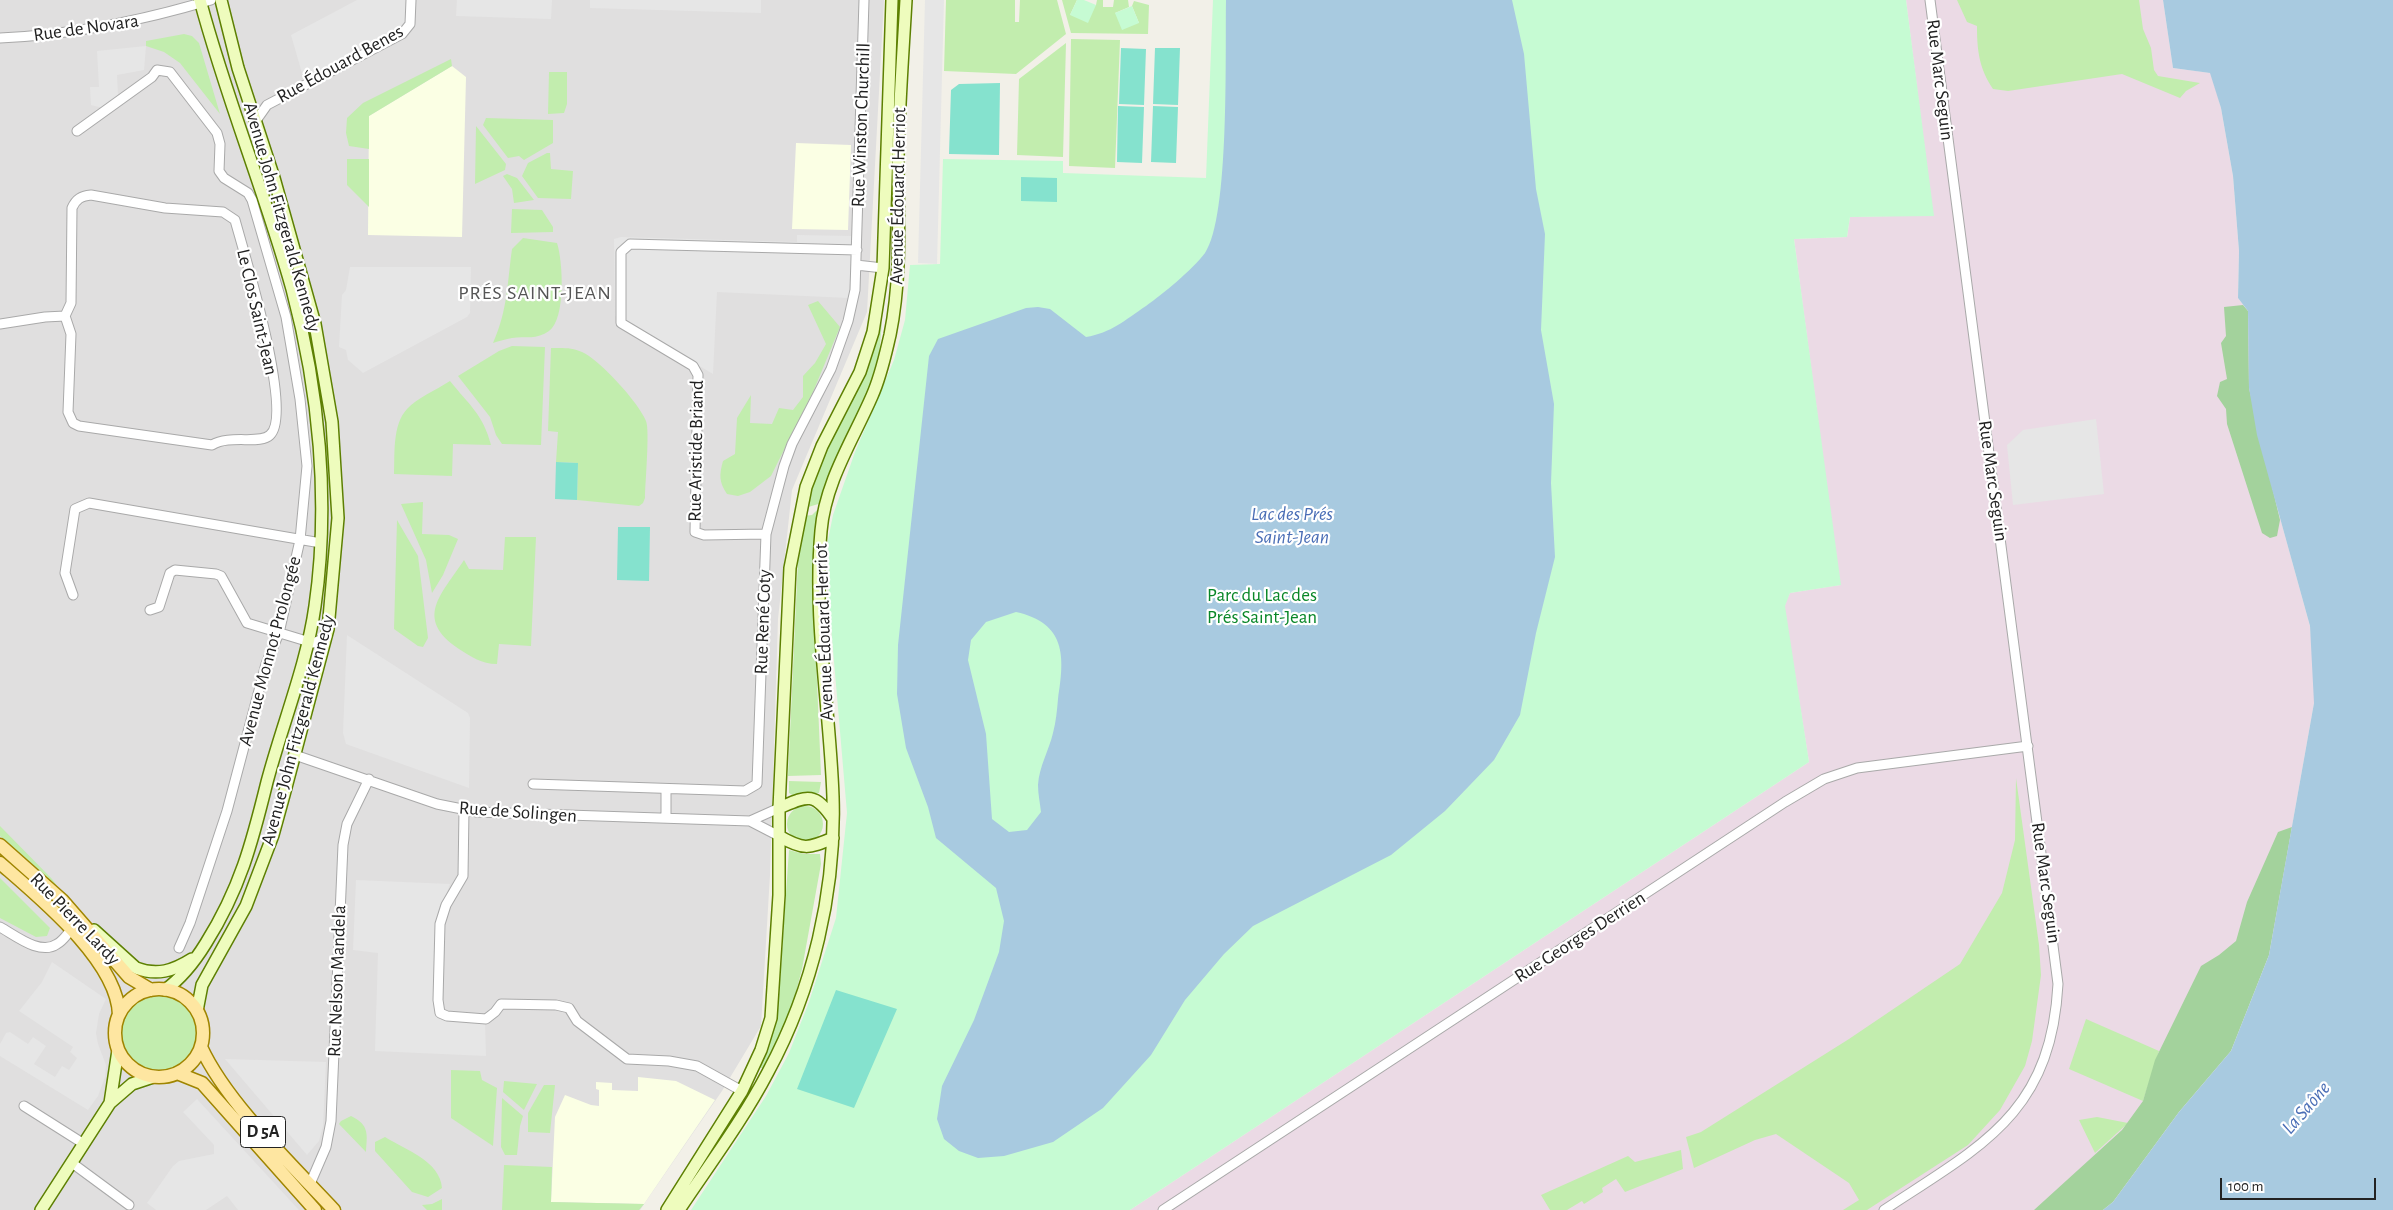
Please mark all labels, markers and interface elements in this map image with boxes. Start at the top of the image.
street label: Rue de Novara [32,9,140,47]
street label: Rue Marc Seguin [1921,18,1959,142]
street label: Rue Édouard Benes [273,20,407,108]
street label: Rue Winston Churchill [847,42,875,208]
street label: Avenue John Fitzgerald Kennedy [238,99,326,335]
street label: Avenue Édouard Herriot [885,107,911,285]
street label: Le Clos Saint-Jean [231,247,283,377]
district label: PRÉS SAINT-JEAN [456,281,614,305]
street label: Rue Aristide Briand [683,380,709,522]
street label: Rue Marc Seguin [1973,419,2013,543]
water label: Lac des Prés Saint-Jean [1251,502,1333,549]
street label: Avenue Édouard Herriot [810,543,838,721]
street label: Avenue Monnot Prolongée [234,554,306,748]
street label: Rue René Coty [750,569,776,675]
park label: Parc du Lac des Prés Saint-Jean [1207,584,1317,628]
street label: Avenue John Fitzgerald Kennedy [256,612,340,848]
street label: Rue de Solingen [458,797,578,827]
street label: Rue Marc Seguin [2026,821,2066,945]
street label: Rue Pierre Lardy [25,868,125,970]
street label: Rue Georges Derrien [1510,886,1650,988]
street label: Rue Nelson Mandela [323,905,351,1057]
water label: La Saône [2277,1077,2335,1139]
road number: D 5A [240,1116,286,1148]
scale bar [2223,1168,2379,1200]
text: 100 m [2228,1179,2263,1194]

